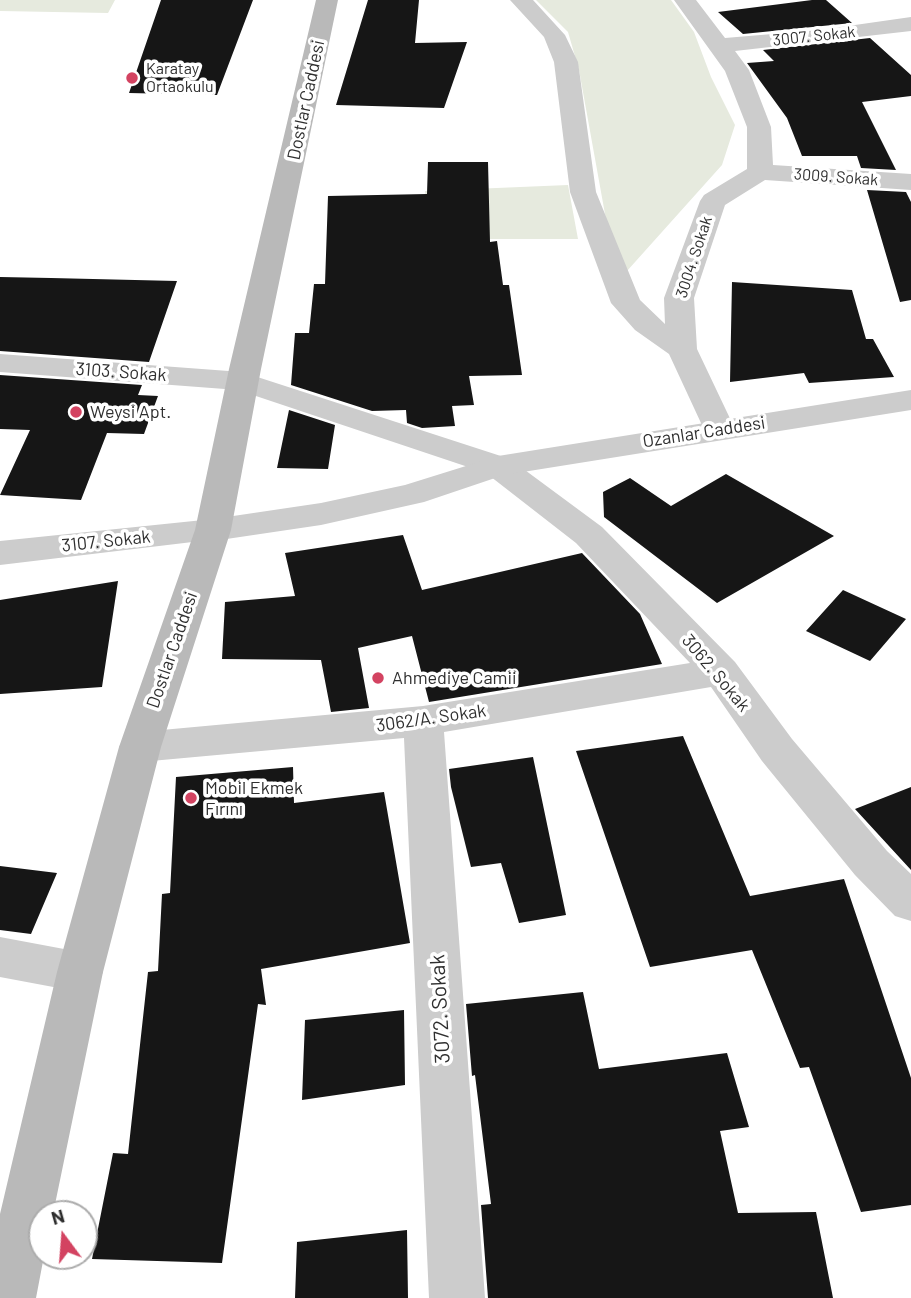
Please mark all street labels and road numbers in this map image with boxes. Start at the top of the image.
street label: 3007. Sokak [772,22,856,50]
street label: Dostlar Caddesi [283,38,329,162]
street label: 3009. Sokak [793,164,879,190]
street label: 3004. Sokak [672,214,716,300]
street label: 3103. Sokak [75,358,167,386]
street label: Ozanlar Caddesi [641,412,767,452]
street label: 3107. Sokak [60,526,152,556]
street label: Dostlar Caddesi [142,589,202,711]
street label: 3062. Sokak [677,630,755,716]
street label: 3062/A. Sokak [375,700,487,736]
street label: 3072. Sokak [425,954,455,1064]

